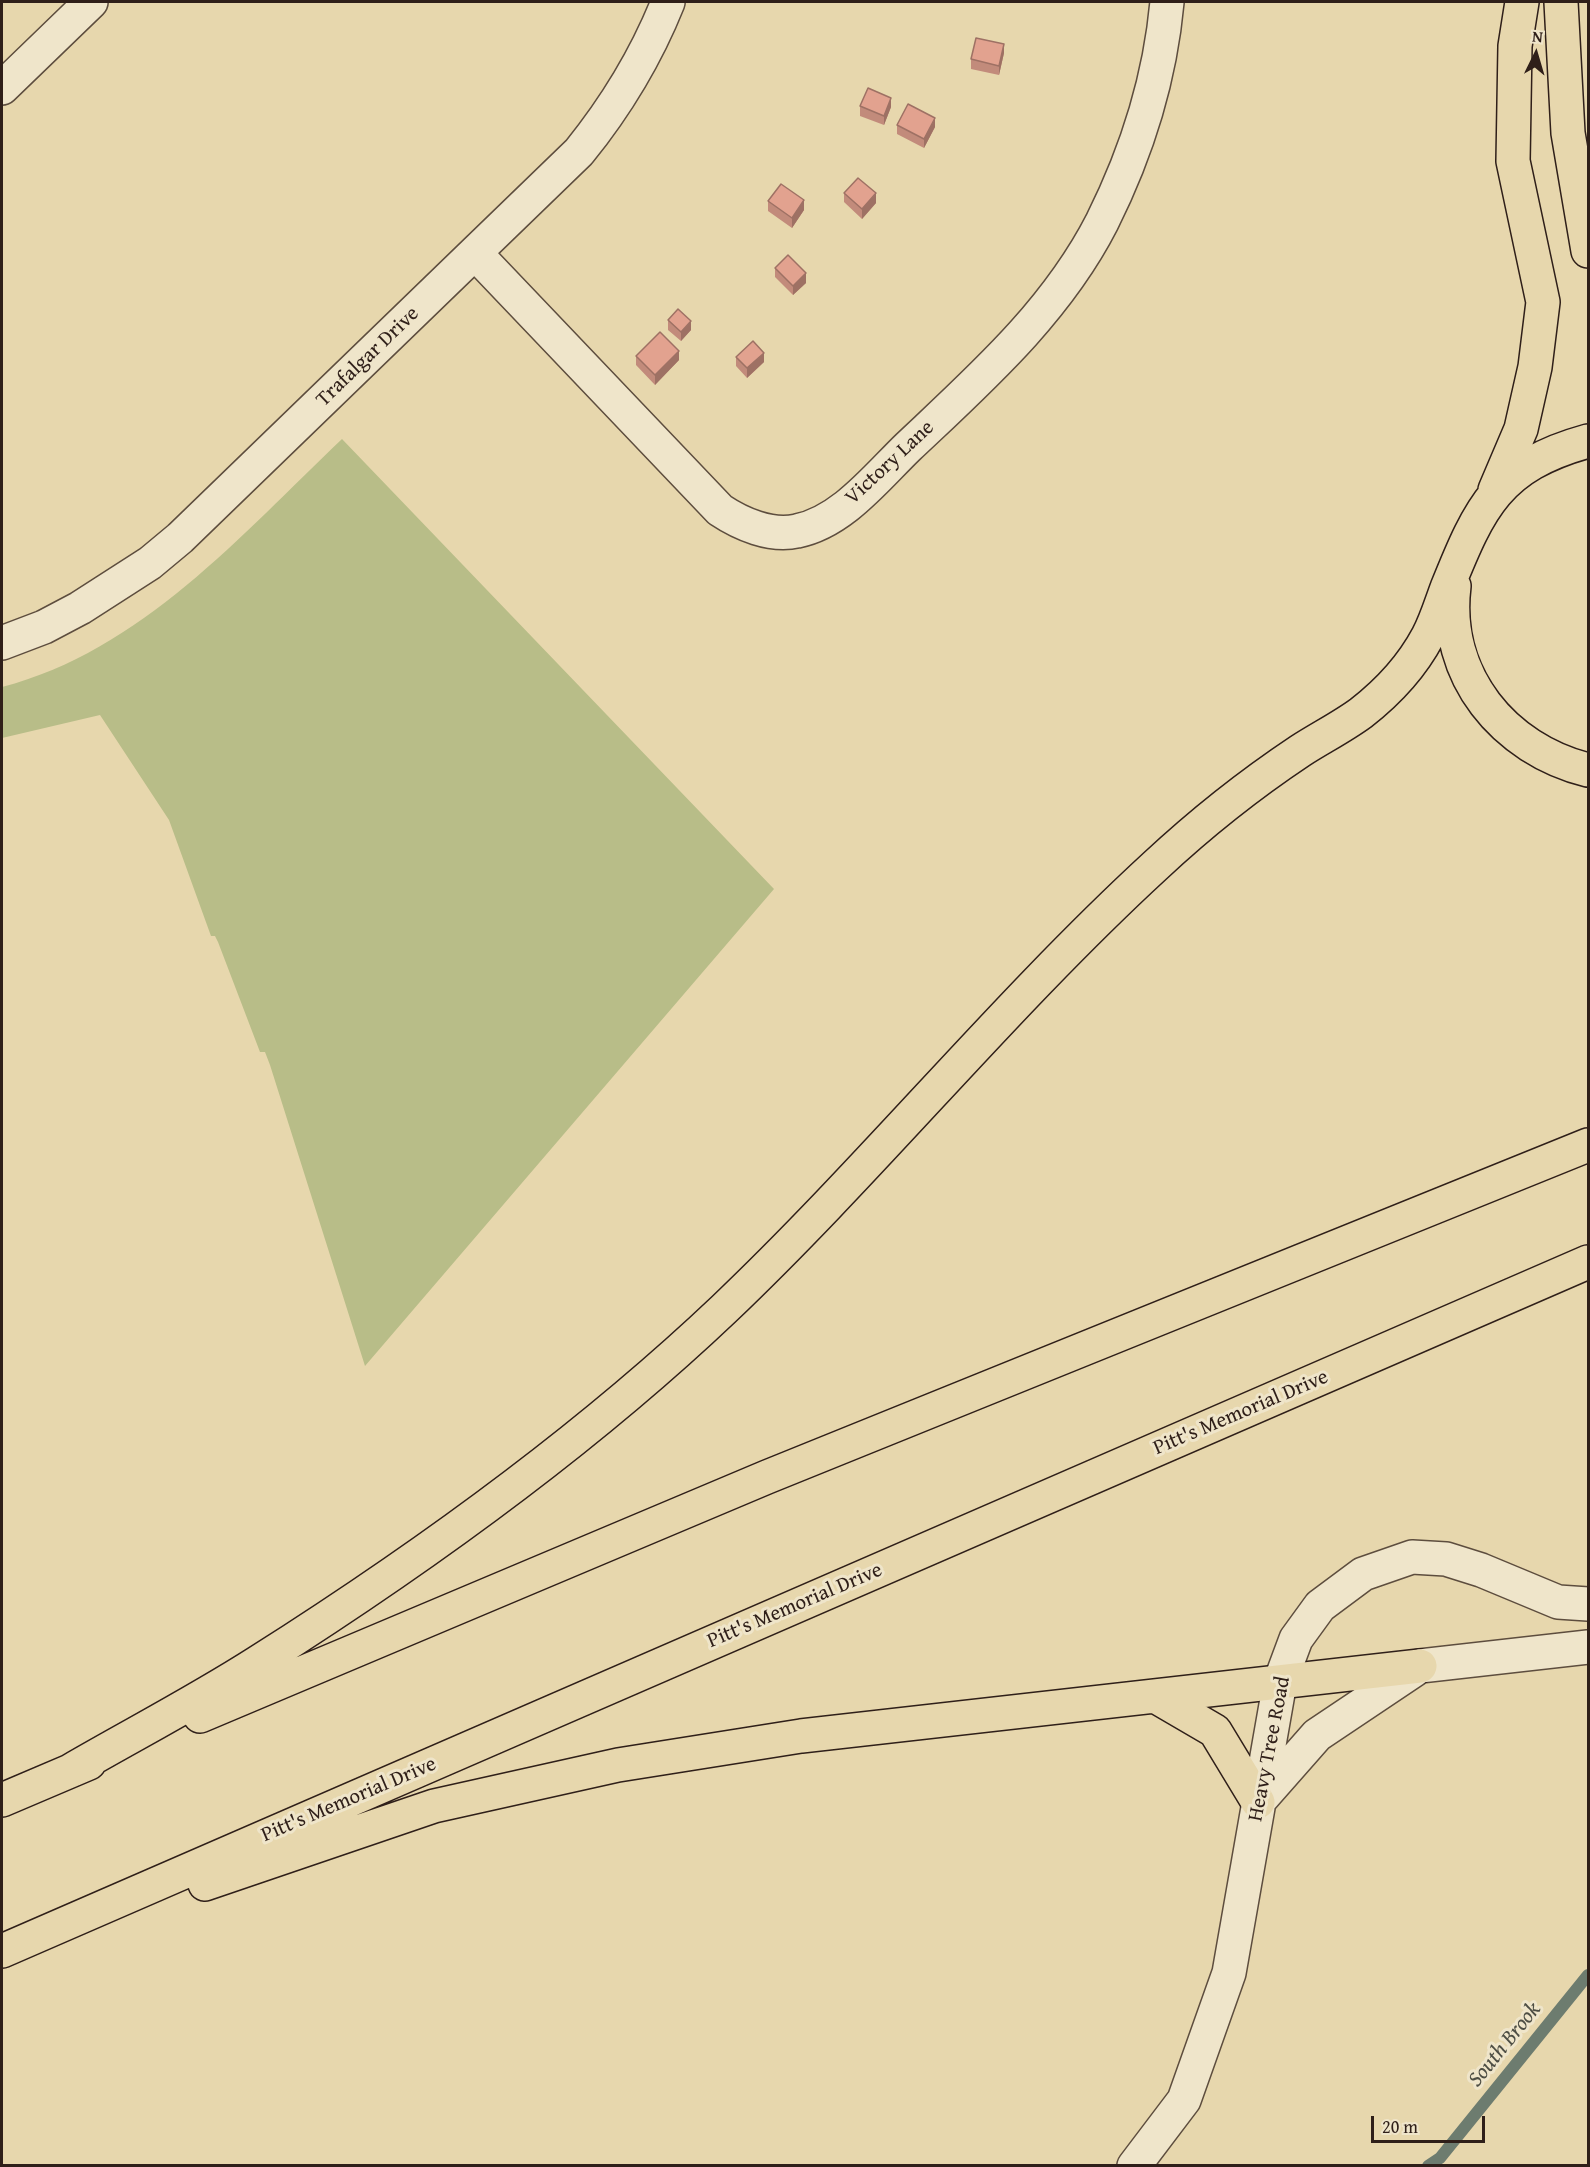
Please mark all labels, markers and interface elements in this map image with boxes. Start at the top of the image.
north arrow [1506,24,1566,84]
text: N [1531,24,1544,48]
street label: Trafalgar Drive [311,302,425,412]
street label: Victory Lane [840,415,940,511]
street label: Pitt's Memorial Drive [1150,1365,1332,1461]
street label: Pitt's Memorial Drive [704,1558,886,1654]
street label: Heavy Tree Road [1244,1674,1296,1824]
street label: Pitt's Memorial Drive [258,1752,440,1848]
water label: South Brook [1463,1997,1547,2093]
scale bar [1374,2104,1488,2142]
text: 20 m [1382,2113,1418,2140]

